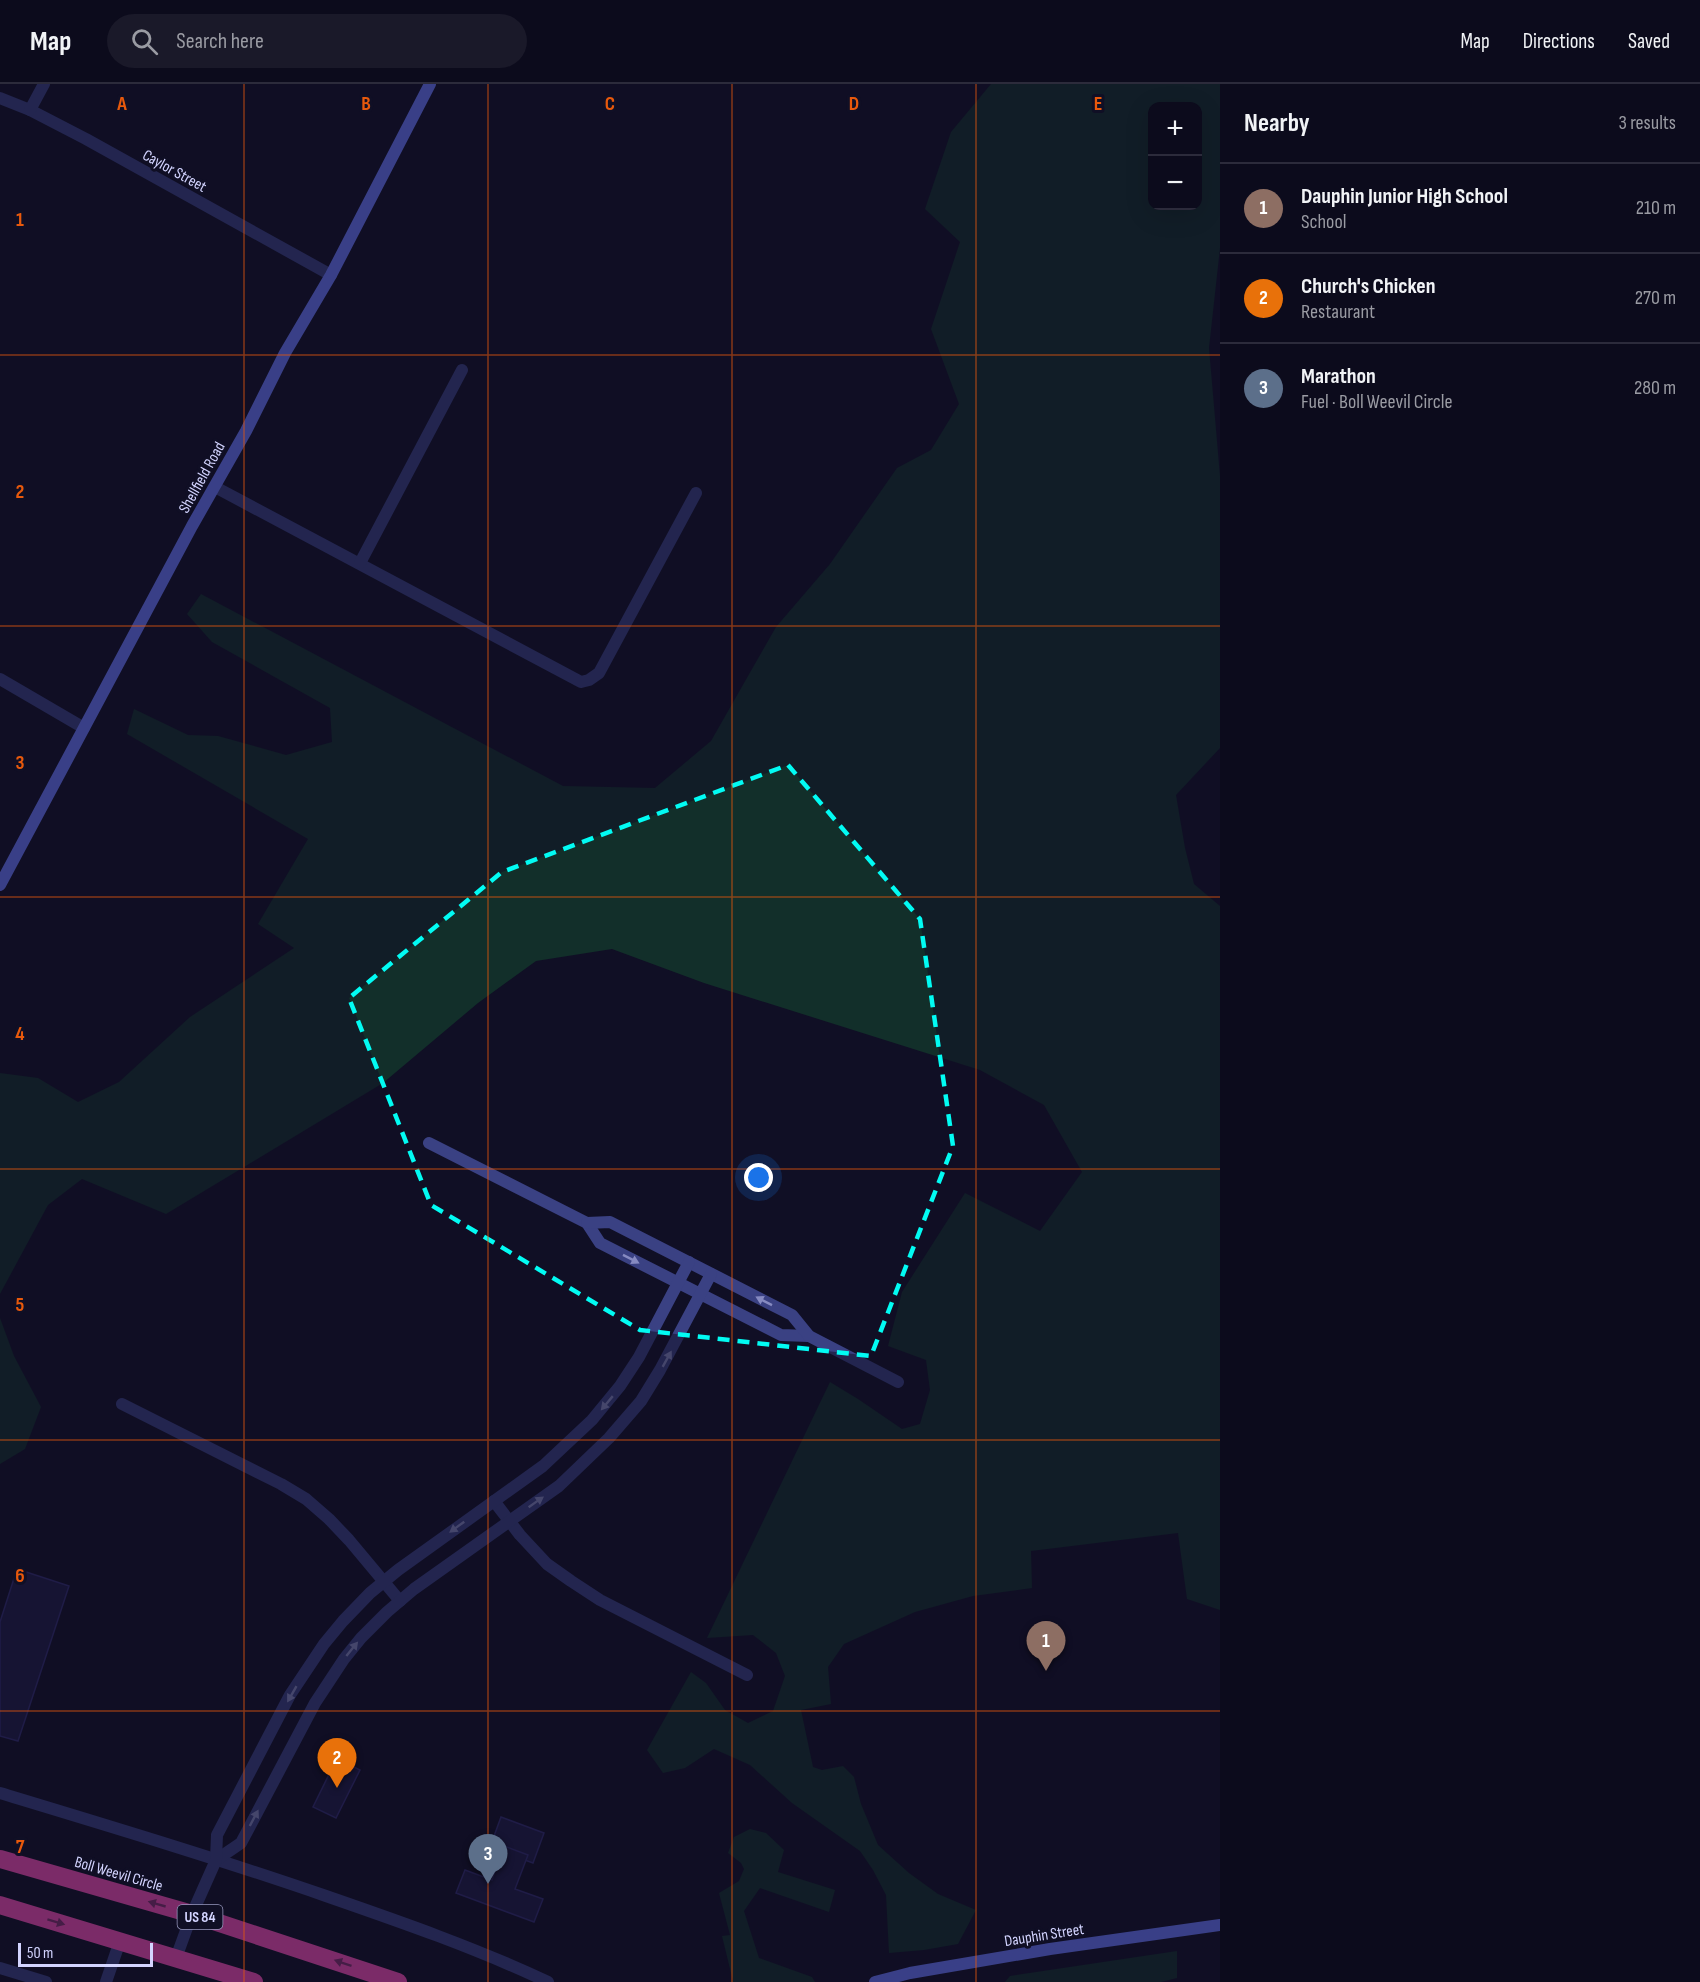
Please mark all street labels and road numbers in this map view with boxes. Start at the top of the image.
street label: Caylor Street [139,146,210,197]
street label: Shellfield Road [175,439,230,517]
street label: Boll Weevil Circle [72,1853,165,1896]
road number: US 84 [178,1905,222,1929]
street label: Dauphin Street [1003,1920,1085,1951]

